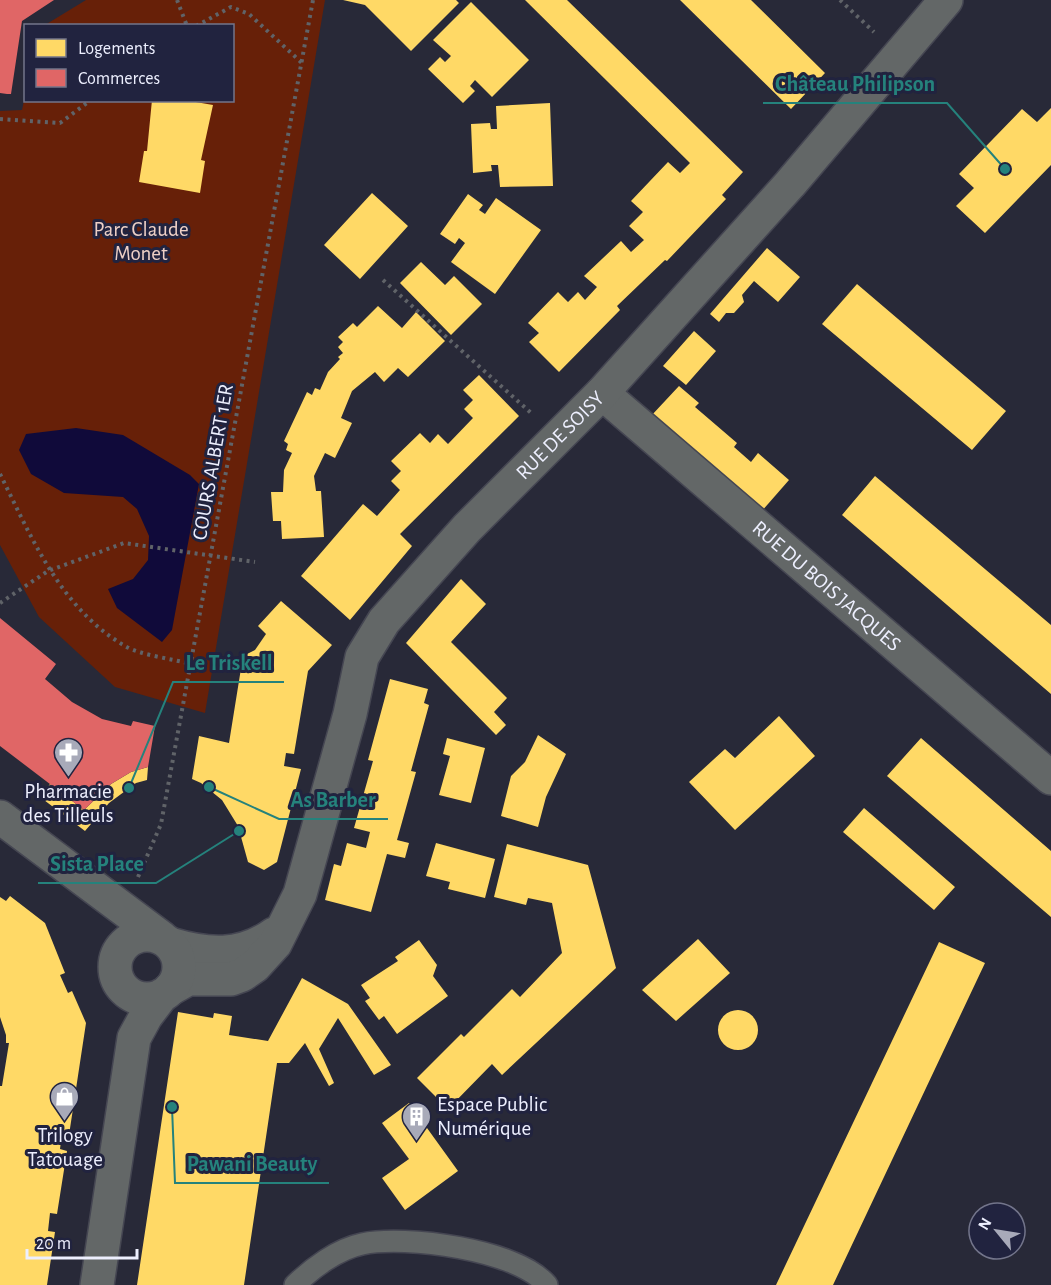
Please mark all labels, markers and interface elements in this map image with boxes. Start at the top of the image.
legend [24,24,234,102]
text: Logements [78,40,156,58]
callout: Château Philipson [763,63,947,103]
text: Commerces [78,70,160,88]
text: Château Philipson [775,73,935,95]
park label: Parc Claude Monet [93,219,189,264]
street label: COURS ALBERT 1ER [189,382,237,542]
street label: RUE DE SOISY [512,387,608,483]
street label: RUE DU BOIS JACQUES [749,517,905,655]
callout: Le Triskell [173,642,284,682]
text: Le Triskell [185,652,273,674]
pharmacy icon: Pharmacie des Tilleuls [52,736,84,778]
callout: As Barber [279,779,388,819]
place label: Pharmacie des Tilleuls [23,781,113,826]
text: As Barber [290,789,376,811]
callout: Sista Place [38,843,156,883]
text: Sista Place [50,853,144,875]
shop icon: Trilogy Tatouage [49,1080,81,1122]
place label: Espace Public Numérique [437,1094,547,1139]
building icon: Espace Public Numérique [400,1100,432,1142]
place label: Trilogy Tatouage [27,1125,103,1170]
callout: Pawani Beauty [175,1143,329,1183]
text: Pawani Beauty [187,1153,317,1176]
north arrow [967,1201,1027,1261]
text: N [975,1215,995,1233]
scale bar [27,1222,136,1260]
text: 20 m [36,1235,71,1253]

